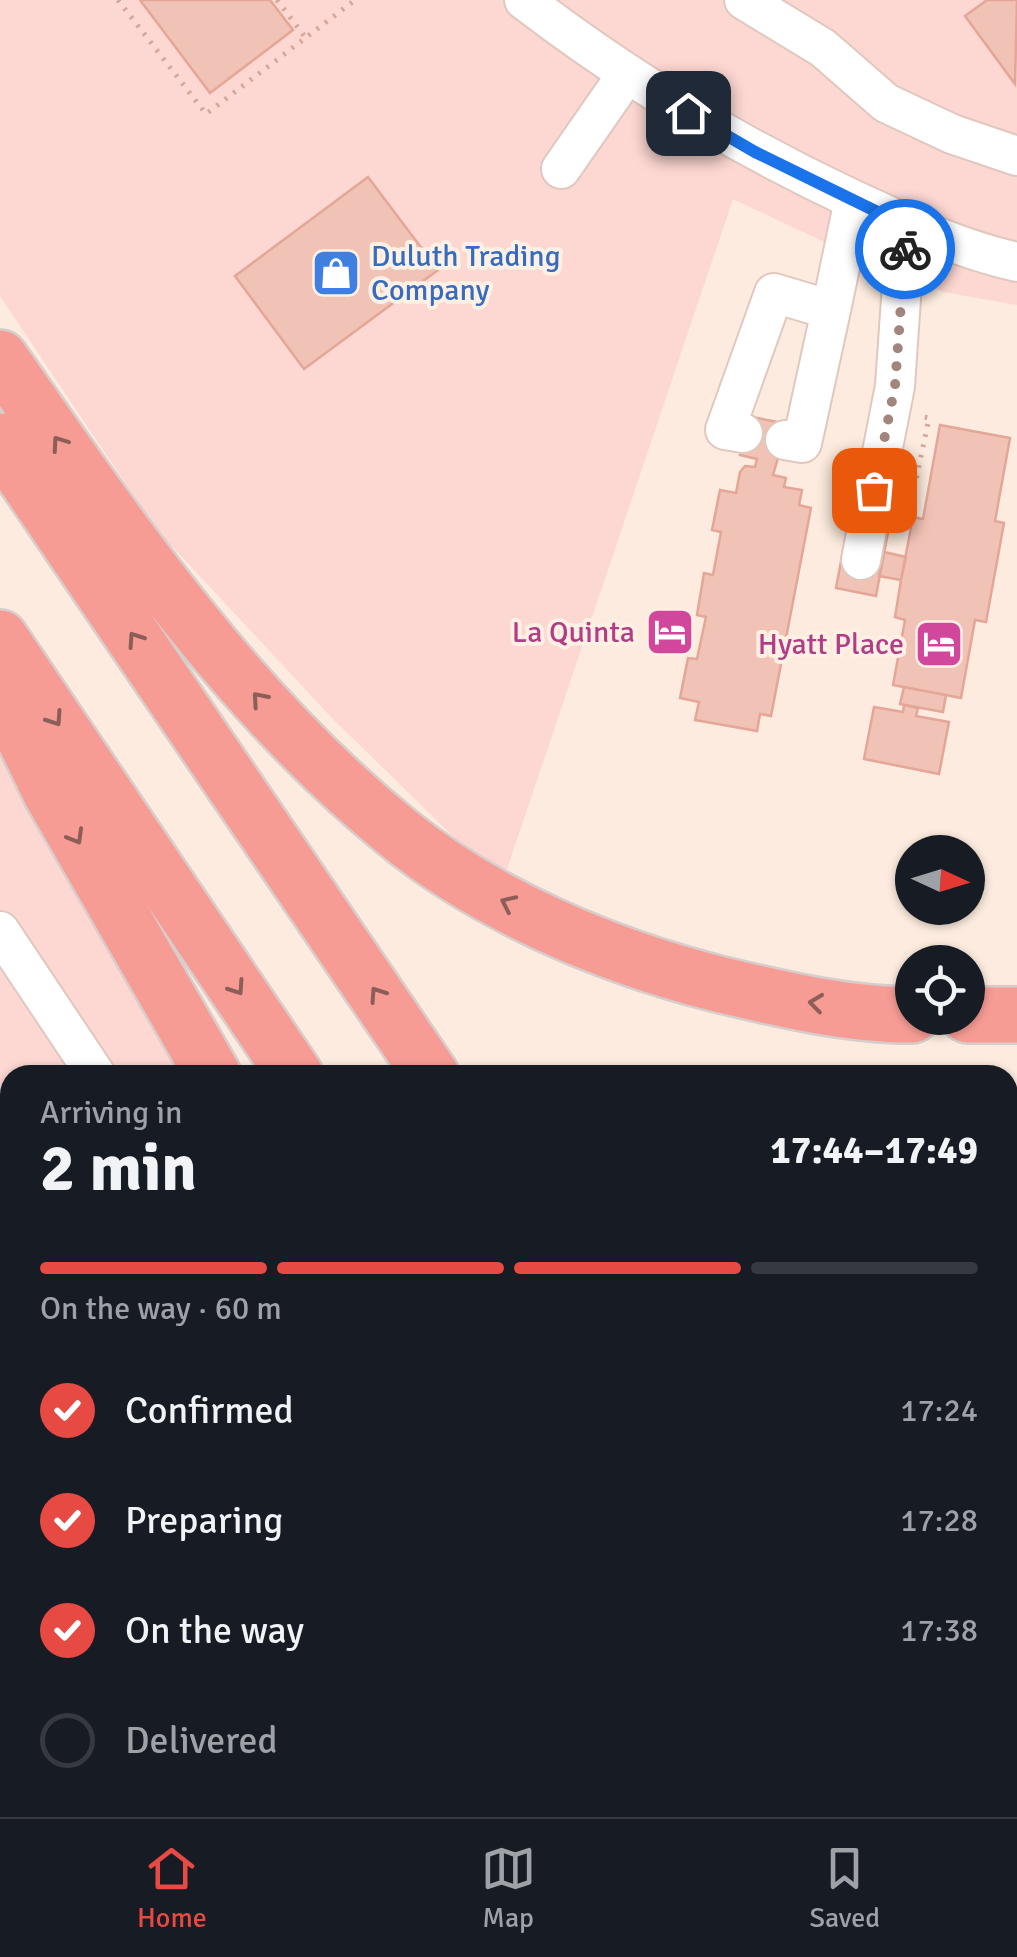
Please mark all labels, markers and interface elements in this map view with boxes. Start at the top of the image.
pin [646,71,731,156]
icon: home [661,86,716,141]
courier [855,199,955,299]
icon: bike [878,222,933,277]
place label: Duluth Trading Company [371,238,561,309]
shop icon: Duluth Trading Company [310,247,362,299]
one-way arrow [53,435,71,454]
pin [832,448,917,533]
icon: bag [847,463,902,518]
hotel icon: La Quinta [644,606,696,658]
place label: La Quinta [512,614,635,651]
hotel icon: Hyatt Place [913,618,965,670]
place label: Hyatt Place [758,626,904,663]
one-way arrow [129,631,147,650]
one-way arrow [252,692,270,710]
one-way arrow [42,708,61,726]
one-way arrow [64,826,84,844]
north arrow [895,835,985,925]
map controls [895,835,985,1035]
one-way arrow [501,896,519,916]
button: locate [895,945,985,1035]
one-way arrow [224,978,243,996]
one-way arrow [370,987,389,1005]
one-way arrow [807,993,823,1014]
text: Arriving in [40,1093,182,1132]
text: 17:44–17:49 [770,1127,978,1174]
text: 2 min [40,1129,197,1209]
text: On the way · 60 m [40,1289,282,1328]
icon: check [40,1383,95,1438]
text: Confirmed [125,1387,294,1434]
text: 17:24 [900,1391,978,1430]
icon: check [40,1493,95,1548]
text: Preparing [125,1497,283,1544]
text: 17:28 [900,1501,978,1540]
icon: check [40,1603,95,1658]
text: On the way [125,1607,304,1654]
text: 17:38 [900,1611,978,1650]
text: Delivered [125,1717,278,1764]
tab: Home [137,1841,207,1935]
tab: Map [481,1841,536,1935]
tab: Saved [810,1841,880,1935]

